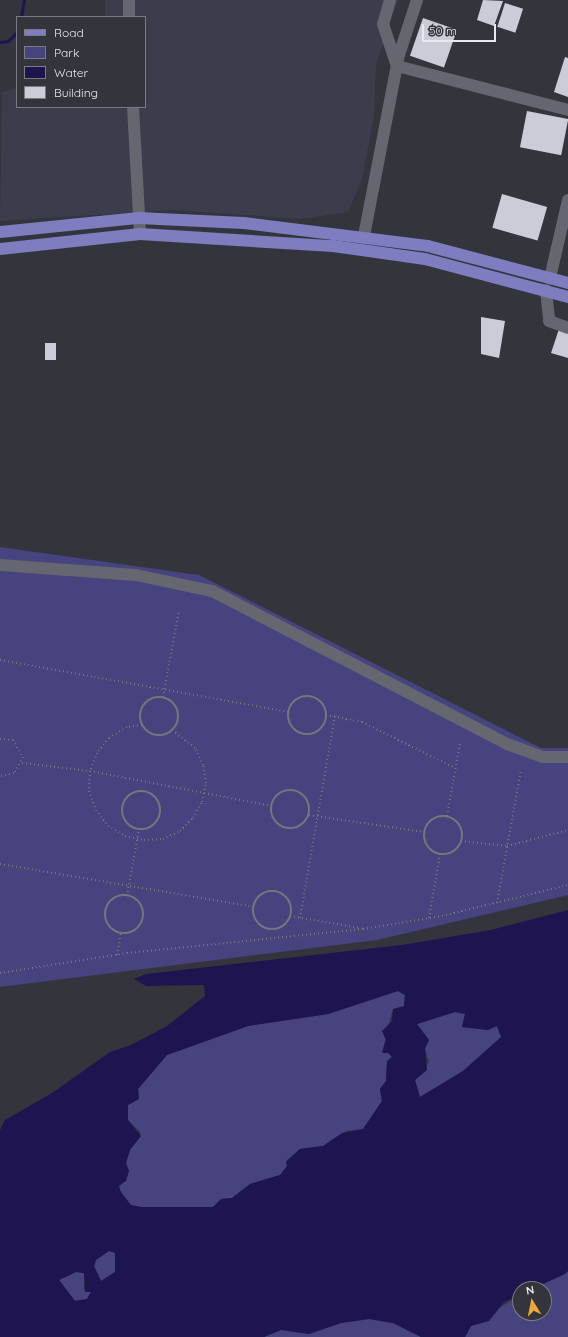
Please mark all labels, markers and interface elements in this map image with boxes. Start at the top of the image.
legend [16,16,146,108]
scale bar [424,16,498,42]
text: 50 m [429,23,457,38]
text: Road [54,25,84,40]
text: Park [54,45,79,60]
text: Water [54,65,88,80]
text: Building [54,85,98,100]
north arrow [512,1281,552,1321]
text: N [525,1283,535,1298]

